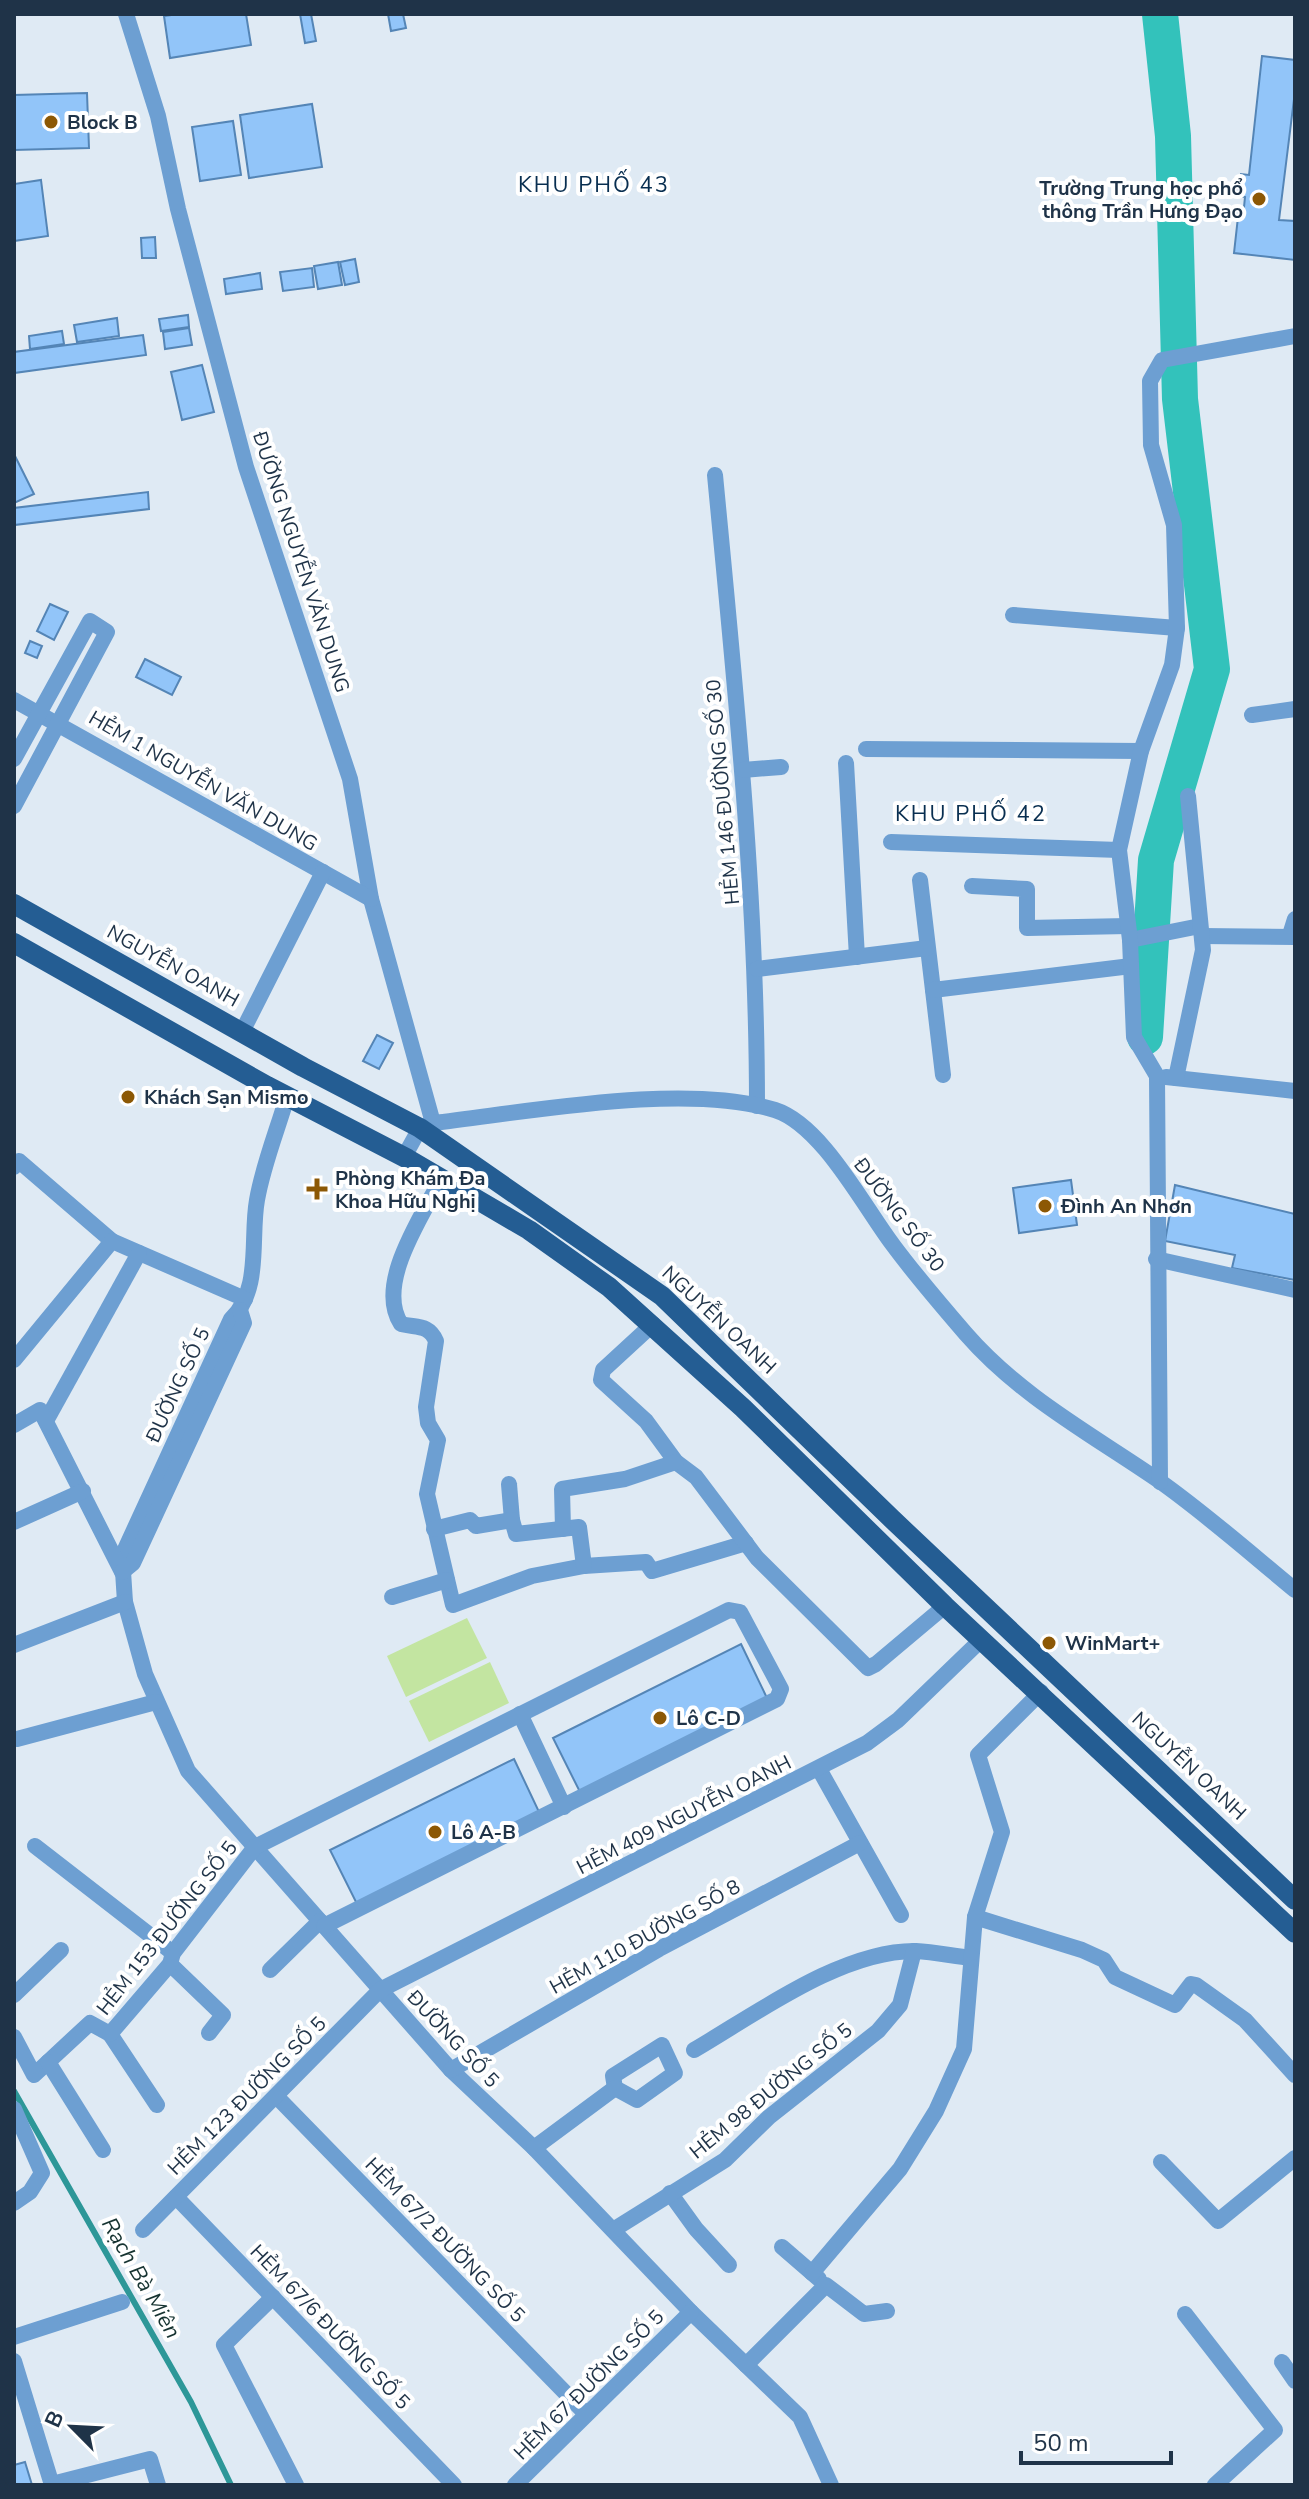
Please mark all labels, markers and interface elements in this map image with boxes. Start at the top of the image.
place label: Block B [67,109,138,136]
marker: Block B [42,113,60,131]
district label: KHU PHỐ 43 [518,169,670,200]
place label: Trường Trung học phổ thông Trần Hưng Đạo [1039,175,1243,225]
marker: Trường Trung học phổ thông Trần Hưng Đạo [1250,190,1268,208]
street label: ĐƯỜNG NGUYỄN VĂN DUNG [246,427,357,696]
street label: HẺM 146 ĐƯỜNG SỐ 30 [699,678,746,906]
street label: HẺM 1 NGUYỄN VĂN DUNG [84,703,323,858]
district label: KHU PHỐ 42 [895,798,1047,829]
street label: NGUYỄN OANH [102,918,244,1014]
place label: Khách Sạn Mismo [144,1084,308,1111]
marker: Khách Sạn Mismo [119,1088,137,1106]
street label: ĐƯỜNG SỐ 30 [847,1151,951,1277]
place label: Phòng Khám Đa Khoa Hữu Nghị [335,1165,485,1215]
marker: Phòng Khám Đa Khoa Hữu Nghị [306,1178,328,1200]
place label: Đình An Nhơn [1060,1193,1192,1220]
marker: Đình An Nhơn [1036,1197,1054,1215]
street label: NGUYỄN OANH [656,1259,783,1380]
street label: ĐƯỜNG SỐ 5 [138,1323,216,1448]
place label: WinMart+ [1065,1630,1160,1657]
marker: WinMart+ [1040,1634,1058,1652]
place label: Lô C-D [676,1705,741,1732]
street label: NGUYỄN OANH [1126,1705,1253,1826]
marker: Lô C-D [651,1709,669,1727]
street label: HẺM 409 NGUYỄN OANH [572,1748,796,1881]
place label: Lô A-B [451,1819,516,1846]
marker: Lô A-B [426,1823,444,1841]
street label: HẺM 153 ĐƯỜNG SỐ 5 [90,1835,244,2021]
street label: HẺM 110 ĐƯỜNG SỐ 8 [544,1872,745,2001]
street label: ĐƯỜNG SỐ 5 [400,1983,506,2094]
street label: HẺM 123 ĐƯỜNG SỐ 5 [161,2010,332,2181]
street label: HẺM 98 ĐƯỜNG SỐ 5 [683,2016,858,2165]
street label: HẺM 67/2 ĐƯỜNG SỐ 5 [359,2151,532,2328]
water label: Rạch Bà Miên [94,2212,188,2344]
street label: HẺM 67/6 ĐƯỜNG SỐ 5 [244,2238,417,2415]
street label: HẺM 67 ĐƯỜNG SỐ 5 [507,2303,670,2466]
north arrow [32,2387,112,2467]
text: B [38,2406,71,2432]
scale bar [1021,2415,1171,2465]
text: 50 m [1033,2427,1089,2459]

